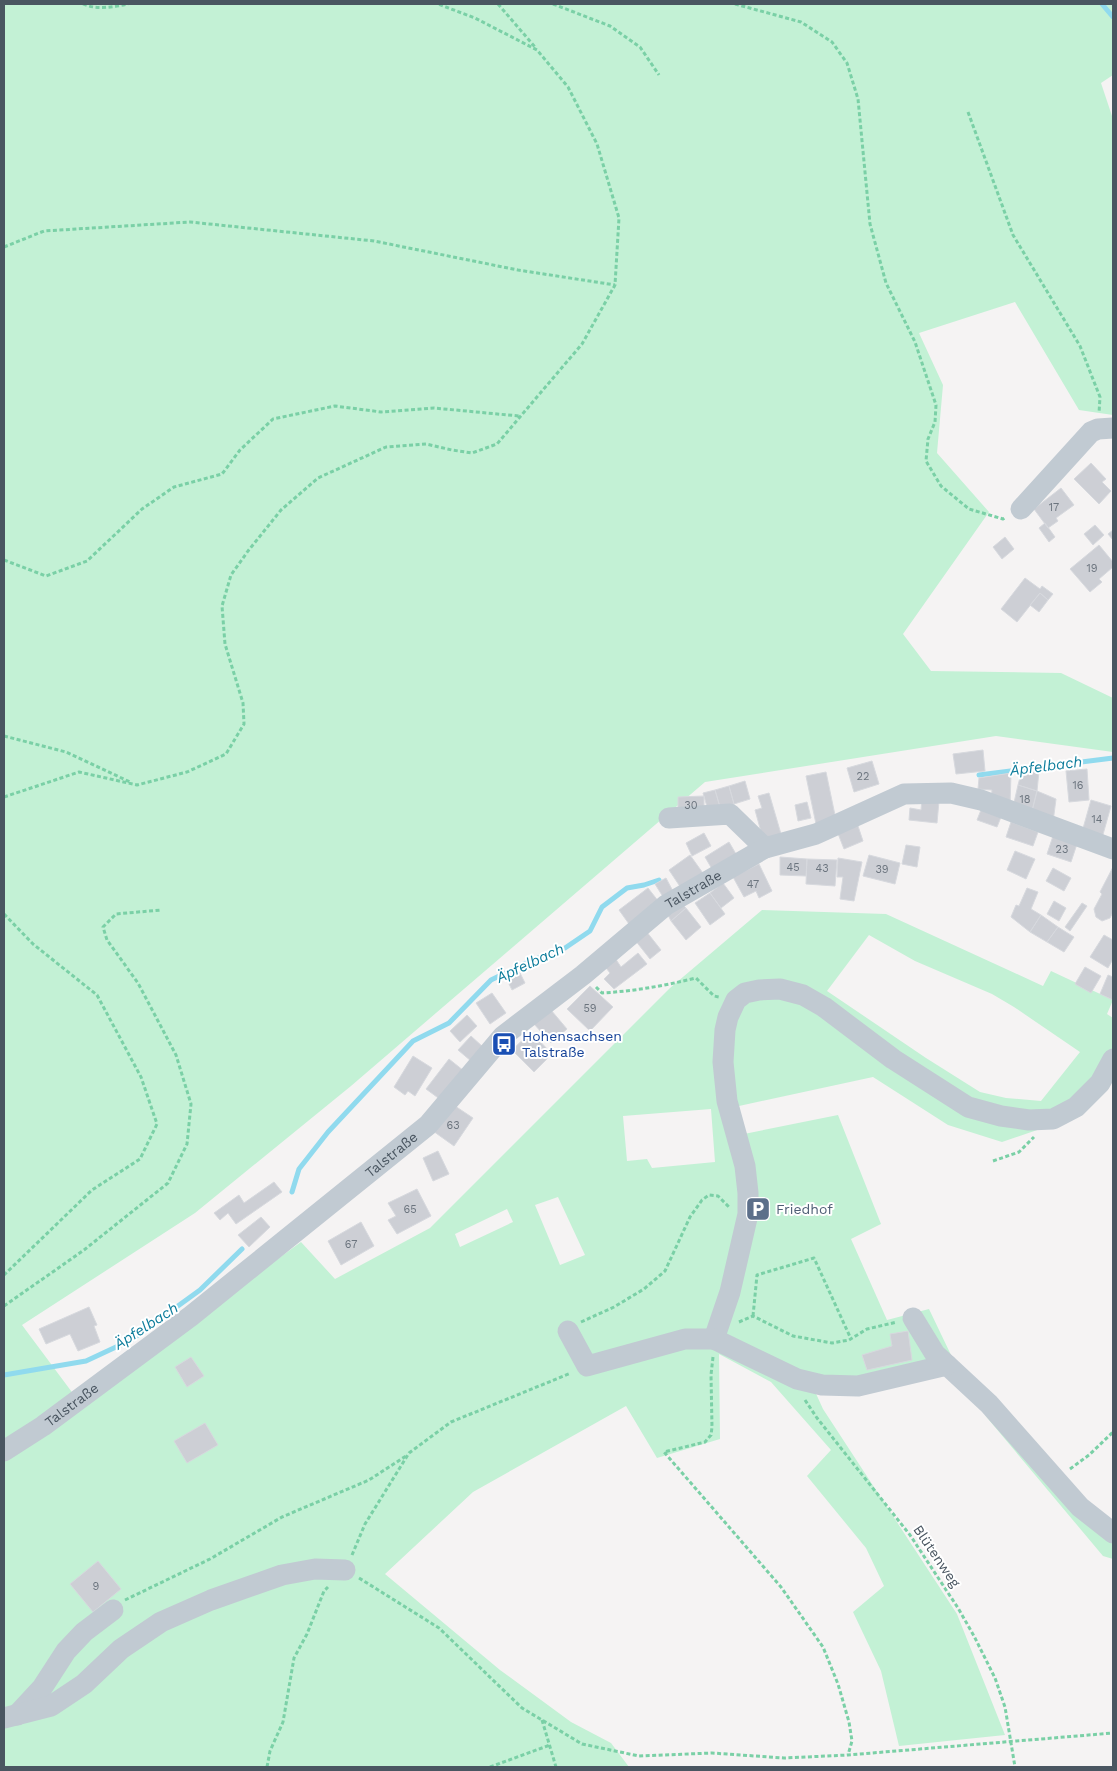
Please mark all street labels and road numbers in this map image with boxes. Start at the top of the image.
street label: Talstraße [662,867,724,912]
street label: Talstraße [362,1129,421,1180]
street label: Talstraße [42,1380,102,1430]
street label: Blütenweg [910,1522,964,1591]

